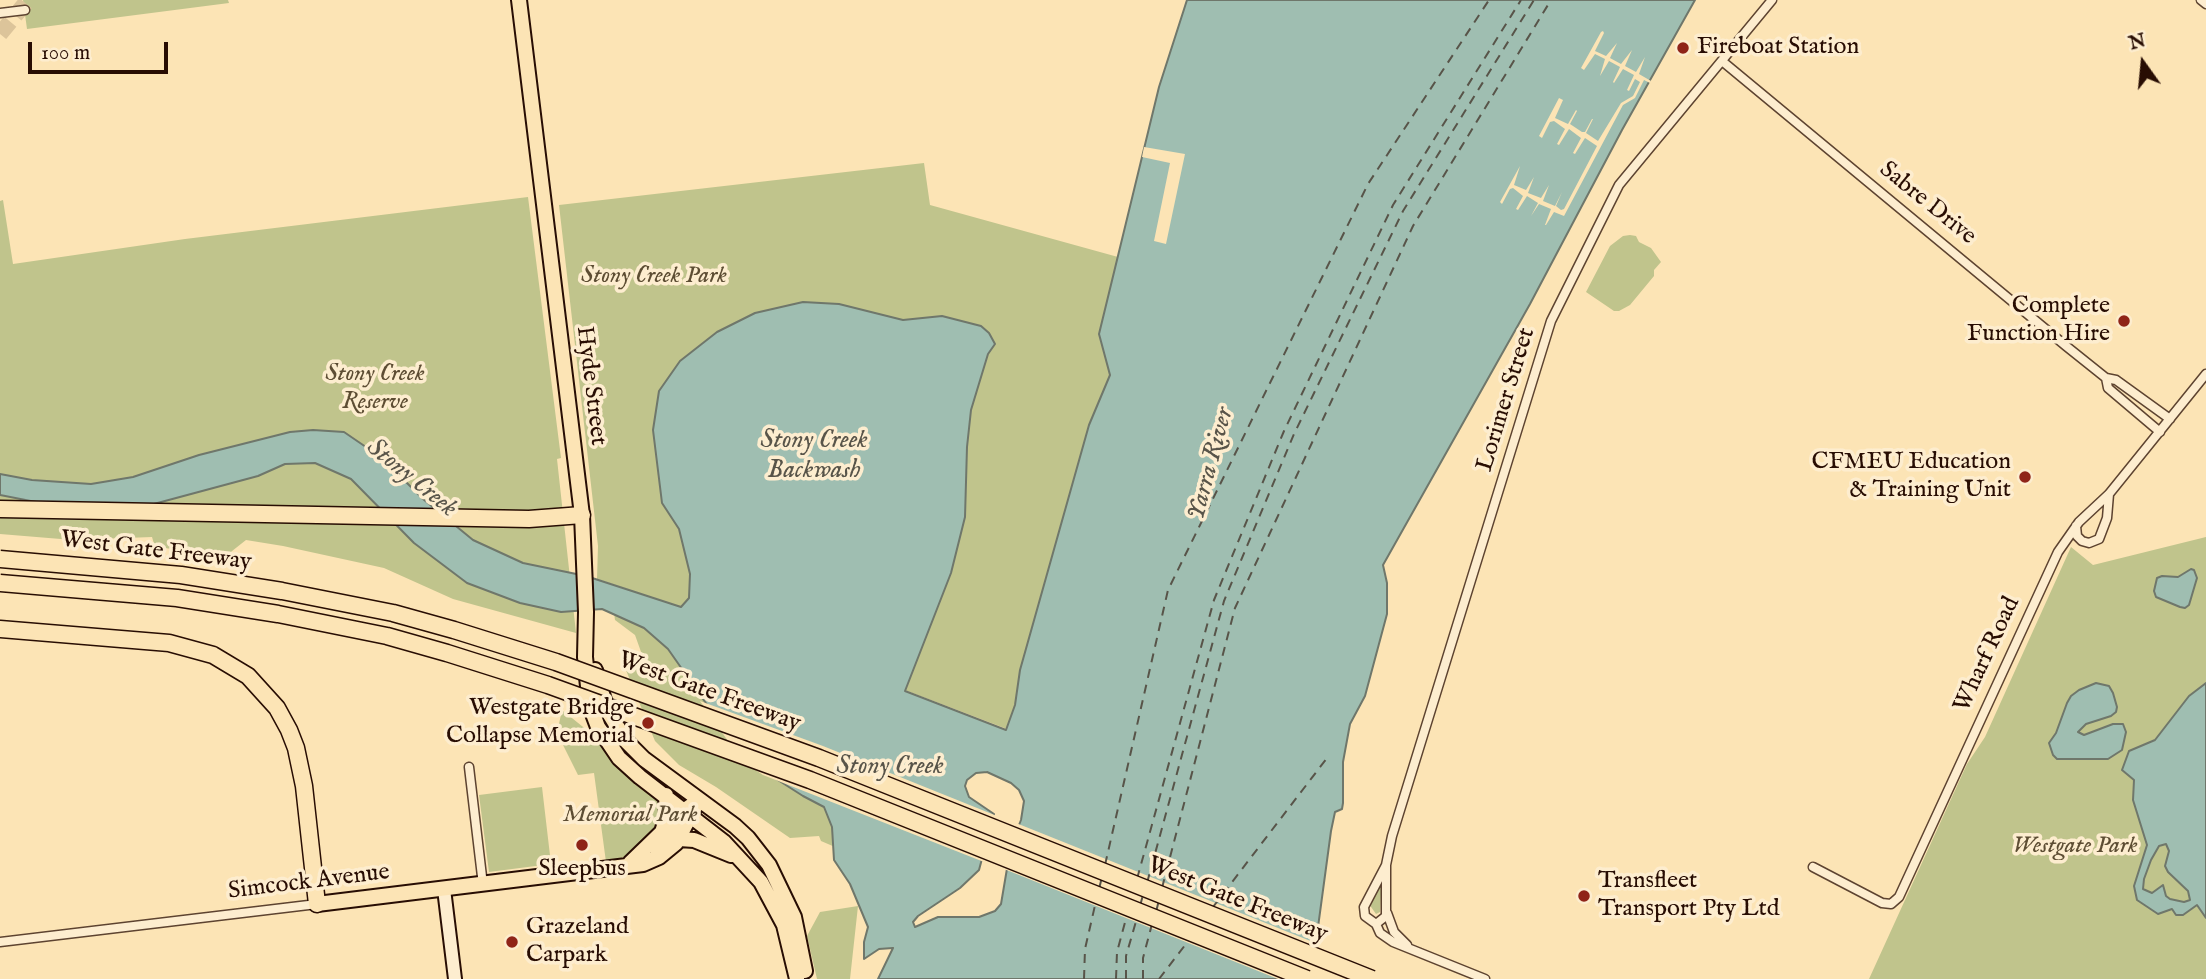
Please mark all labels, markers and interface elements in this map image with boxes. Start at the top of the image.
scale bar [32,28,172,72]
north arrow [2108,28,2178,98]
text: N [2127,29,2149,56]
place label: Fireboat Station [1697,34,1859,62]
text: 100 m [41,40,90,67]
marker: Fireboat Station [1675,40,1691,56]
street label: Sabre Drive [1873,156,1981,252]
park label: Stony Creek Park [581,263,727,291]
place label: Complete Function Hire [1967,293,2110,349]
marker: Complete Function Hire [2116,313,2132,329]
street label: Hyde Street [568,325,612,447]
street label: Lorimer Street [1472,325,1542,475]
park label: Stony Creek Reserve [325,361,425,417]
water label: Yarra River [1182,404,1242,524]
water label: Stony Creek Backwash [760,426,868,488]
water label: Stony Creek [359,433,463,525]
place label: CFMEU Education & Training Unit [1811,449,2011,505]
marker: CFMEU Education & Training Unit [2017,469,2033,485]
street label: West Gate Freeway [59,526,253,578]
street label: Wharf Road [1949,593,2027,717]
street label: West Gate Freeway [614,647,804,739]
place label: Westgate Bridge Collapse Memorial [446,695,634,751]
marker: Westgate Bridge Collapse Memorial [640,715,656,731]
water label: Stony Creek [836,752,944,784]
park label: Memorial Park [562,802,698,830]
park label: Westgate Park [2012,833,2138,861]
marker: Sleepbus [574,837,590,853]
street label: West Gate Freeway [1143,852,1331,950]
place label: Sleepbus [538,856,626,884]
street label: Simcock Avenue [227,859,391,907]
place label: Transfleet Transport Pty Ltd [1598,868,1779,924]
marker: Transfleet Transport Pty Ltd [1576,888,1592,904]
place label: Grazeland Carpark [526,914,629,970]
marker: Grazeland Carpark [504,934,520,950]

